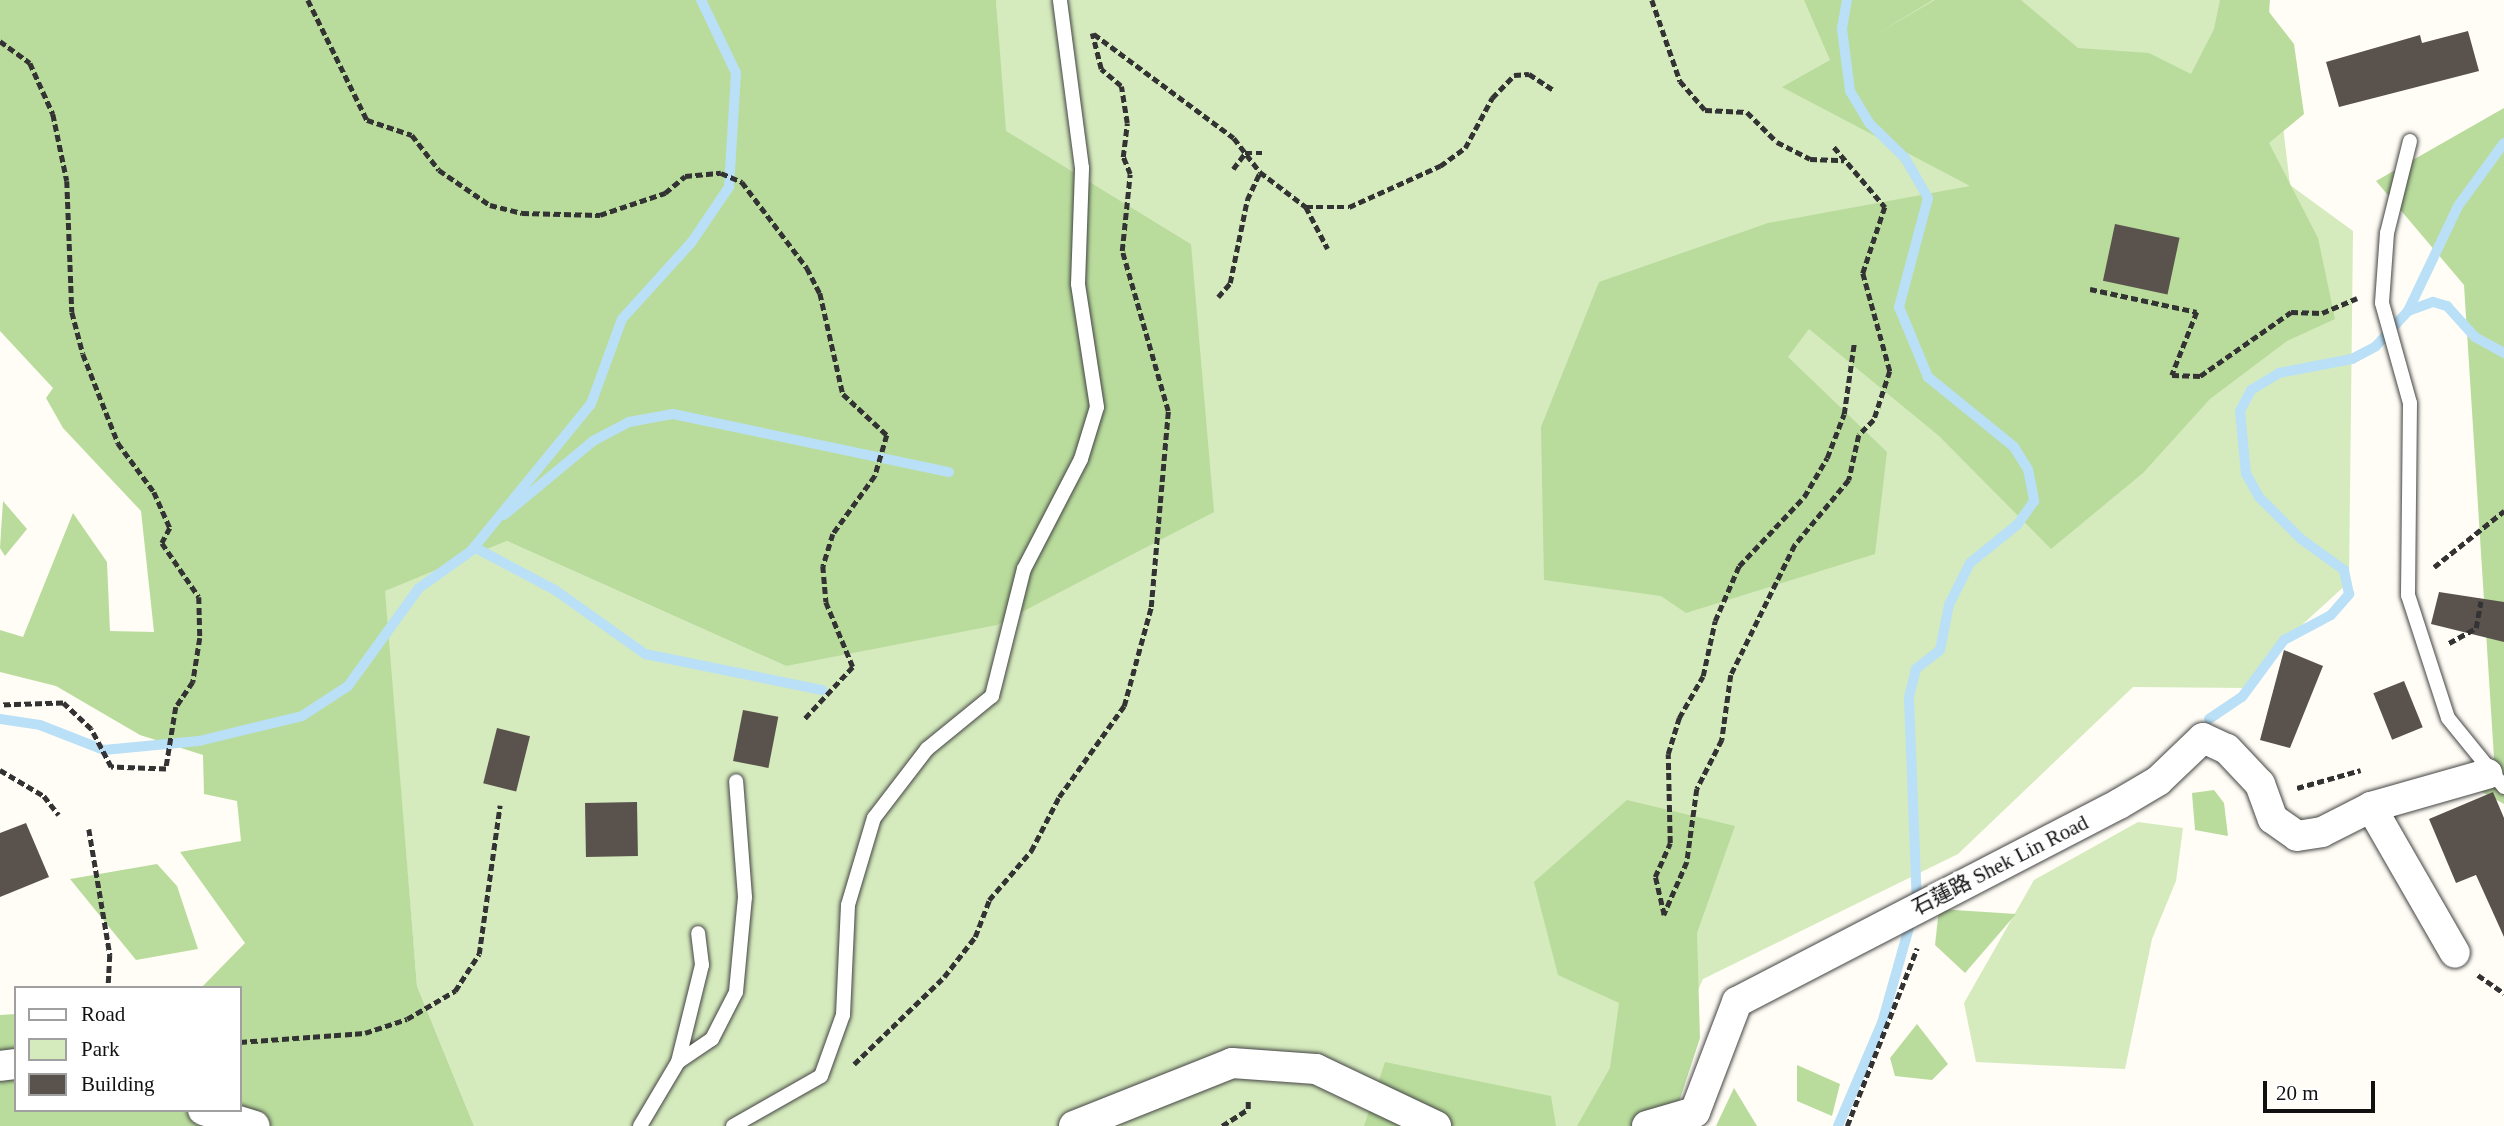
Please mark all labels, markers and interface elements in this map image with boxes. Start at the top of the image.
street label: 石蓮路 Shek Lin Road [1908,810,2092,920]
legend [14,986,242,1112]
text: Road [81,1002,125,1026]
text: Park [81,1037,120,1061]
scale bar [2266,1066,2378,1110]
text: Building [81,1072,155,1096]
text: 20 m [2276,1081,2319,1105]

